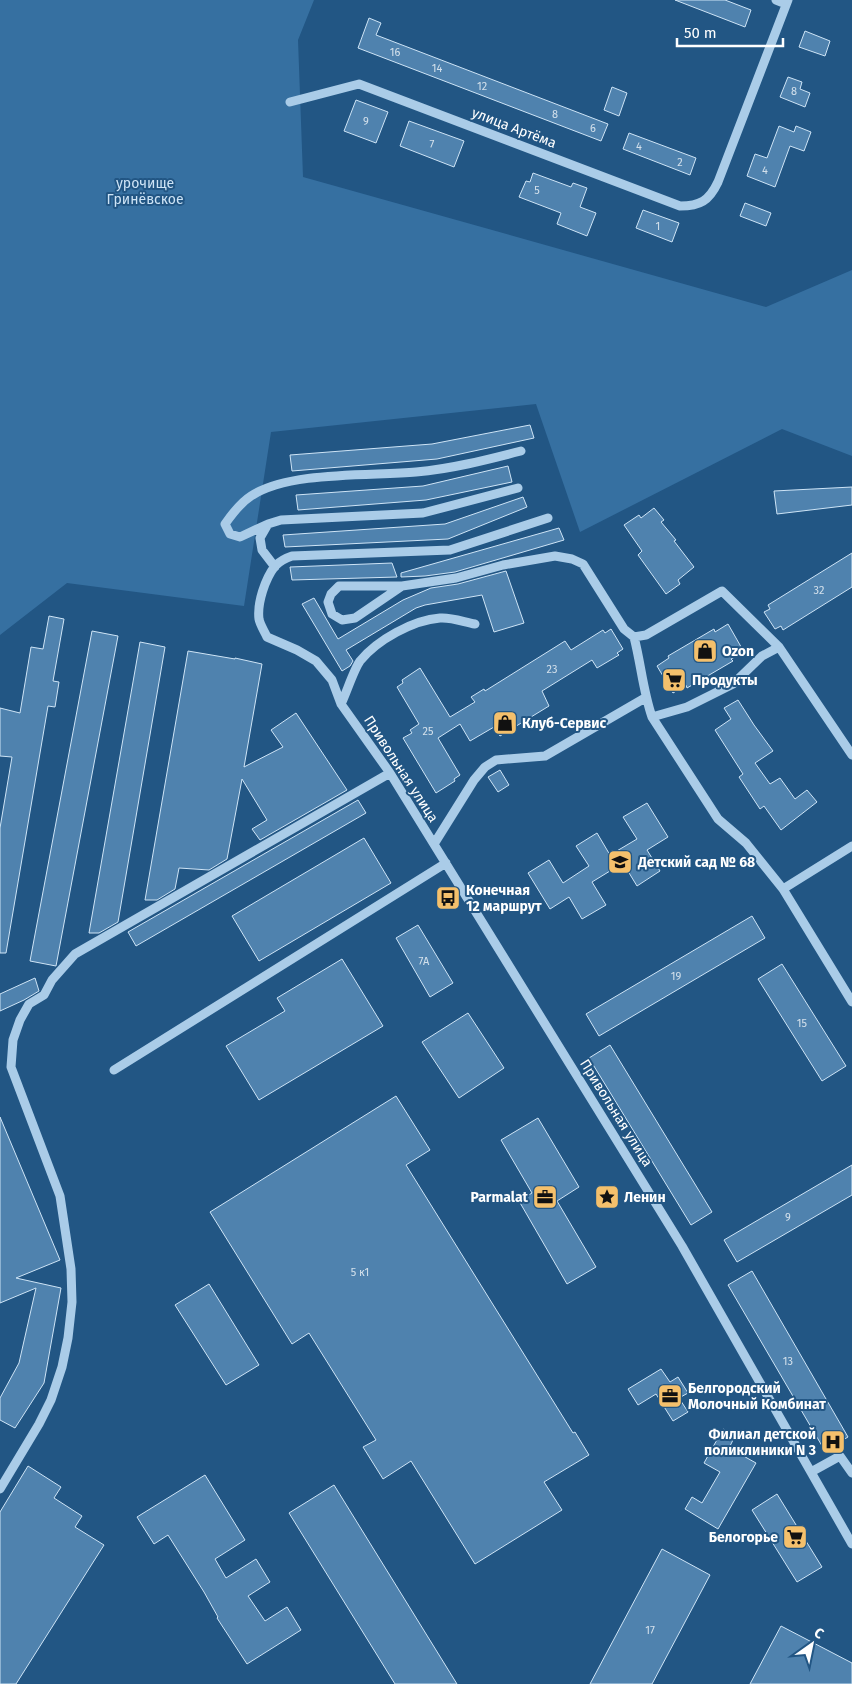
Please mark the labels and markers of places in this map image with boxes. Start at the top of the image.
shop icon: Ozon [692,638,718,664]
place label: Ozon [722,643,754,660]
supermarket icon: Продукты [661,667,687,693]
place label: Продукты [692,672,758,689]
shop icon: Клуб-Сервис [492,710,518,736]
place label: Клуб-Сервис [522,715,607,732]
school or university icon: Детский сад № 68 [607,849,633,875]
place label: Детский сад № 68 [637,854,755,871]
place label: Конечная 12 маршрут [466,882,542,915]
bus stop icon: Конечная 12 маршрут [435,885,461,911]
office icon: Parmalat [532,1184,558,1210]
place icon: Ленин [594,1184,620,1210]
place label: Parmalat [471,1189,529,1206]
place label: Ленин [624,1189,666,1206]
place label: Белгородский Молочный Комбинат [688,1380,826,1413]
office icon: Белгородский Молочный Комбинат [657,1383,683,1409]
place label: Филиал детской поликлиники N 3 [704,1426,816,1459]
hospital icon: Филиал детской поликлиники N 3 [820,1429,846,1455]
supermarket icon: Белогорье [782,1524,808,1550]
place label: Белогорье [709,1529,778,1546]

